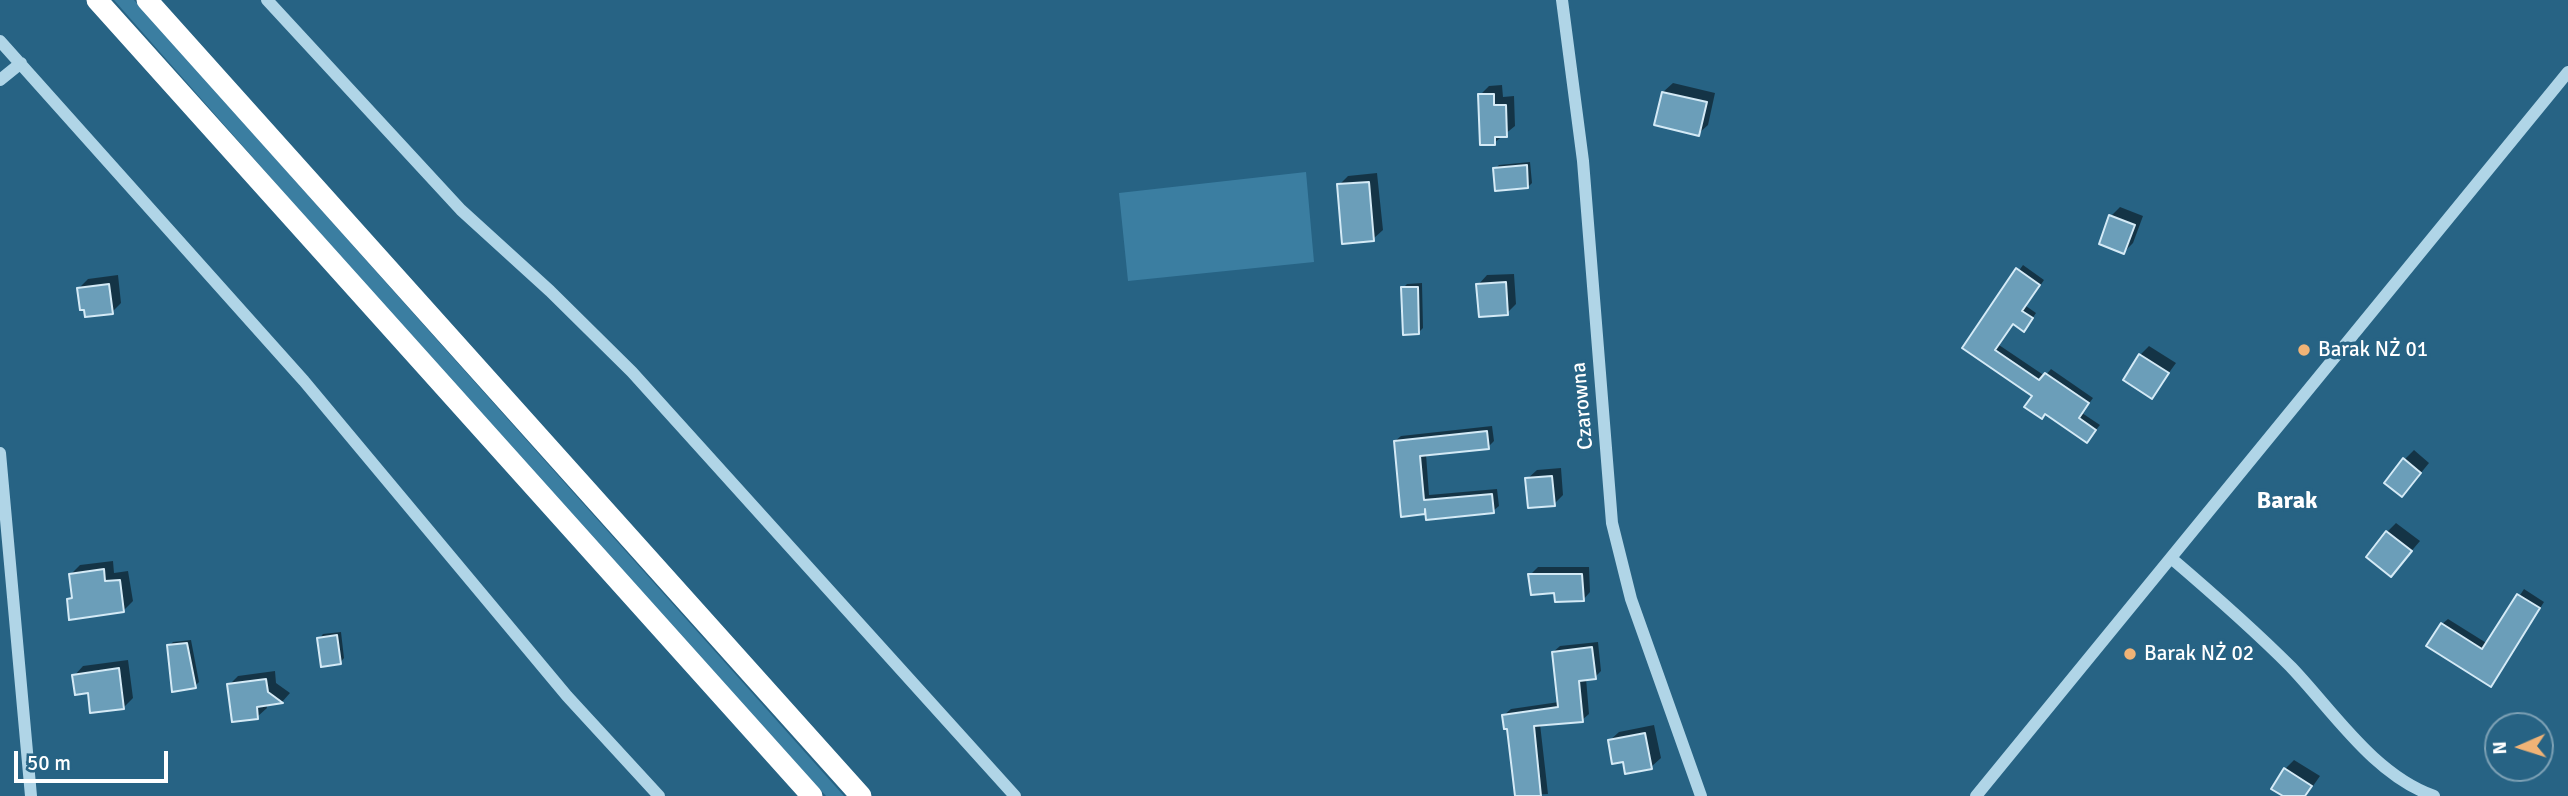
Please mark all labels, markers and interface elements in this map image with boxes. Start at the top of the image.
place label: Barak NŻ 01 [2318,337,2428,363]
marker: Barak NŻ 01 [2296,342,2312,358]
street label: Czarowna [1567,361,1599,451]
district label: Barak [2256,488,2318,516]
place label: Barak NŻ 02 [2144,641,2254,667]
marker: Barak NŻ 02 [2122,646,2138,662]
north arrow [2484,712,2554,782]
scale bar [18,736,172,780]
text: N [2488,741,2512,755]
text: 50 m [27,750,71,776]

